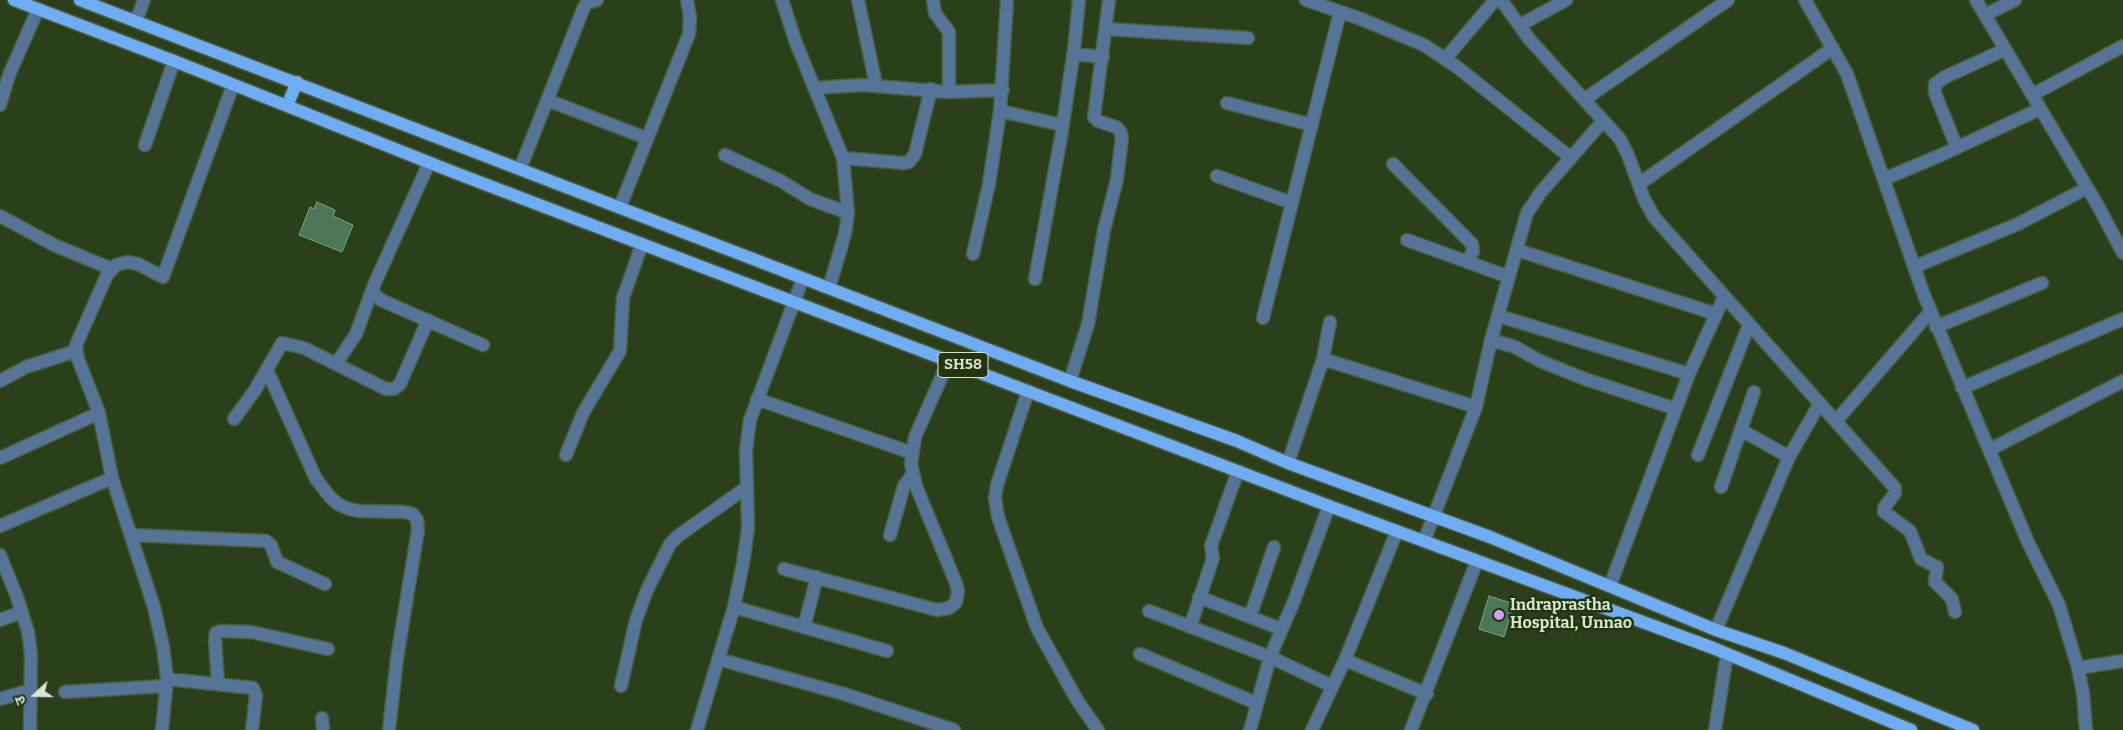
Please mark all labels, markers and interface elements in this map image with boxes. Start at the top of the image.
road number: SH58 [938,352,988,378]
place label: Indraprastha Hospital, Unnao [1510,596,1632,634]
marker: Indraprastha Hospital, Unnao [1492,608,1506,622]
north arrow [10,670,60,720]
text: उ [11,694,30,707]

